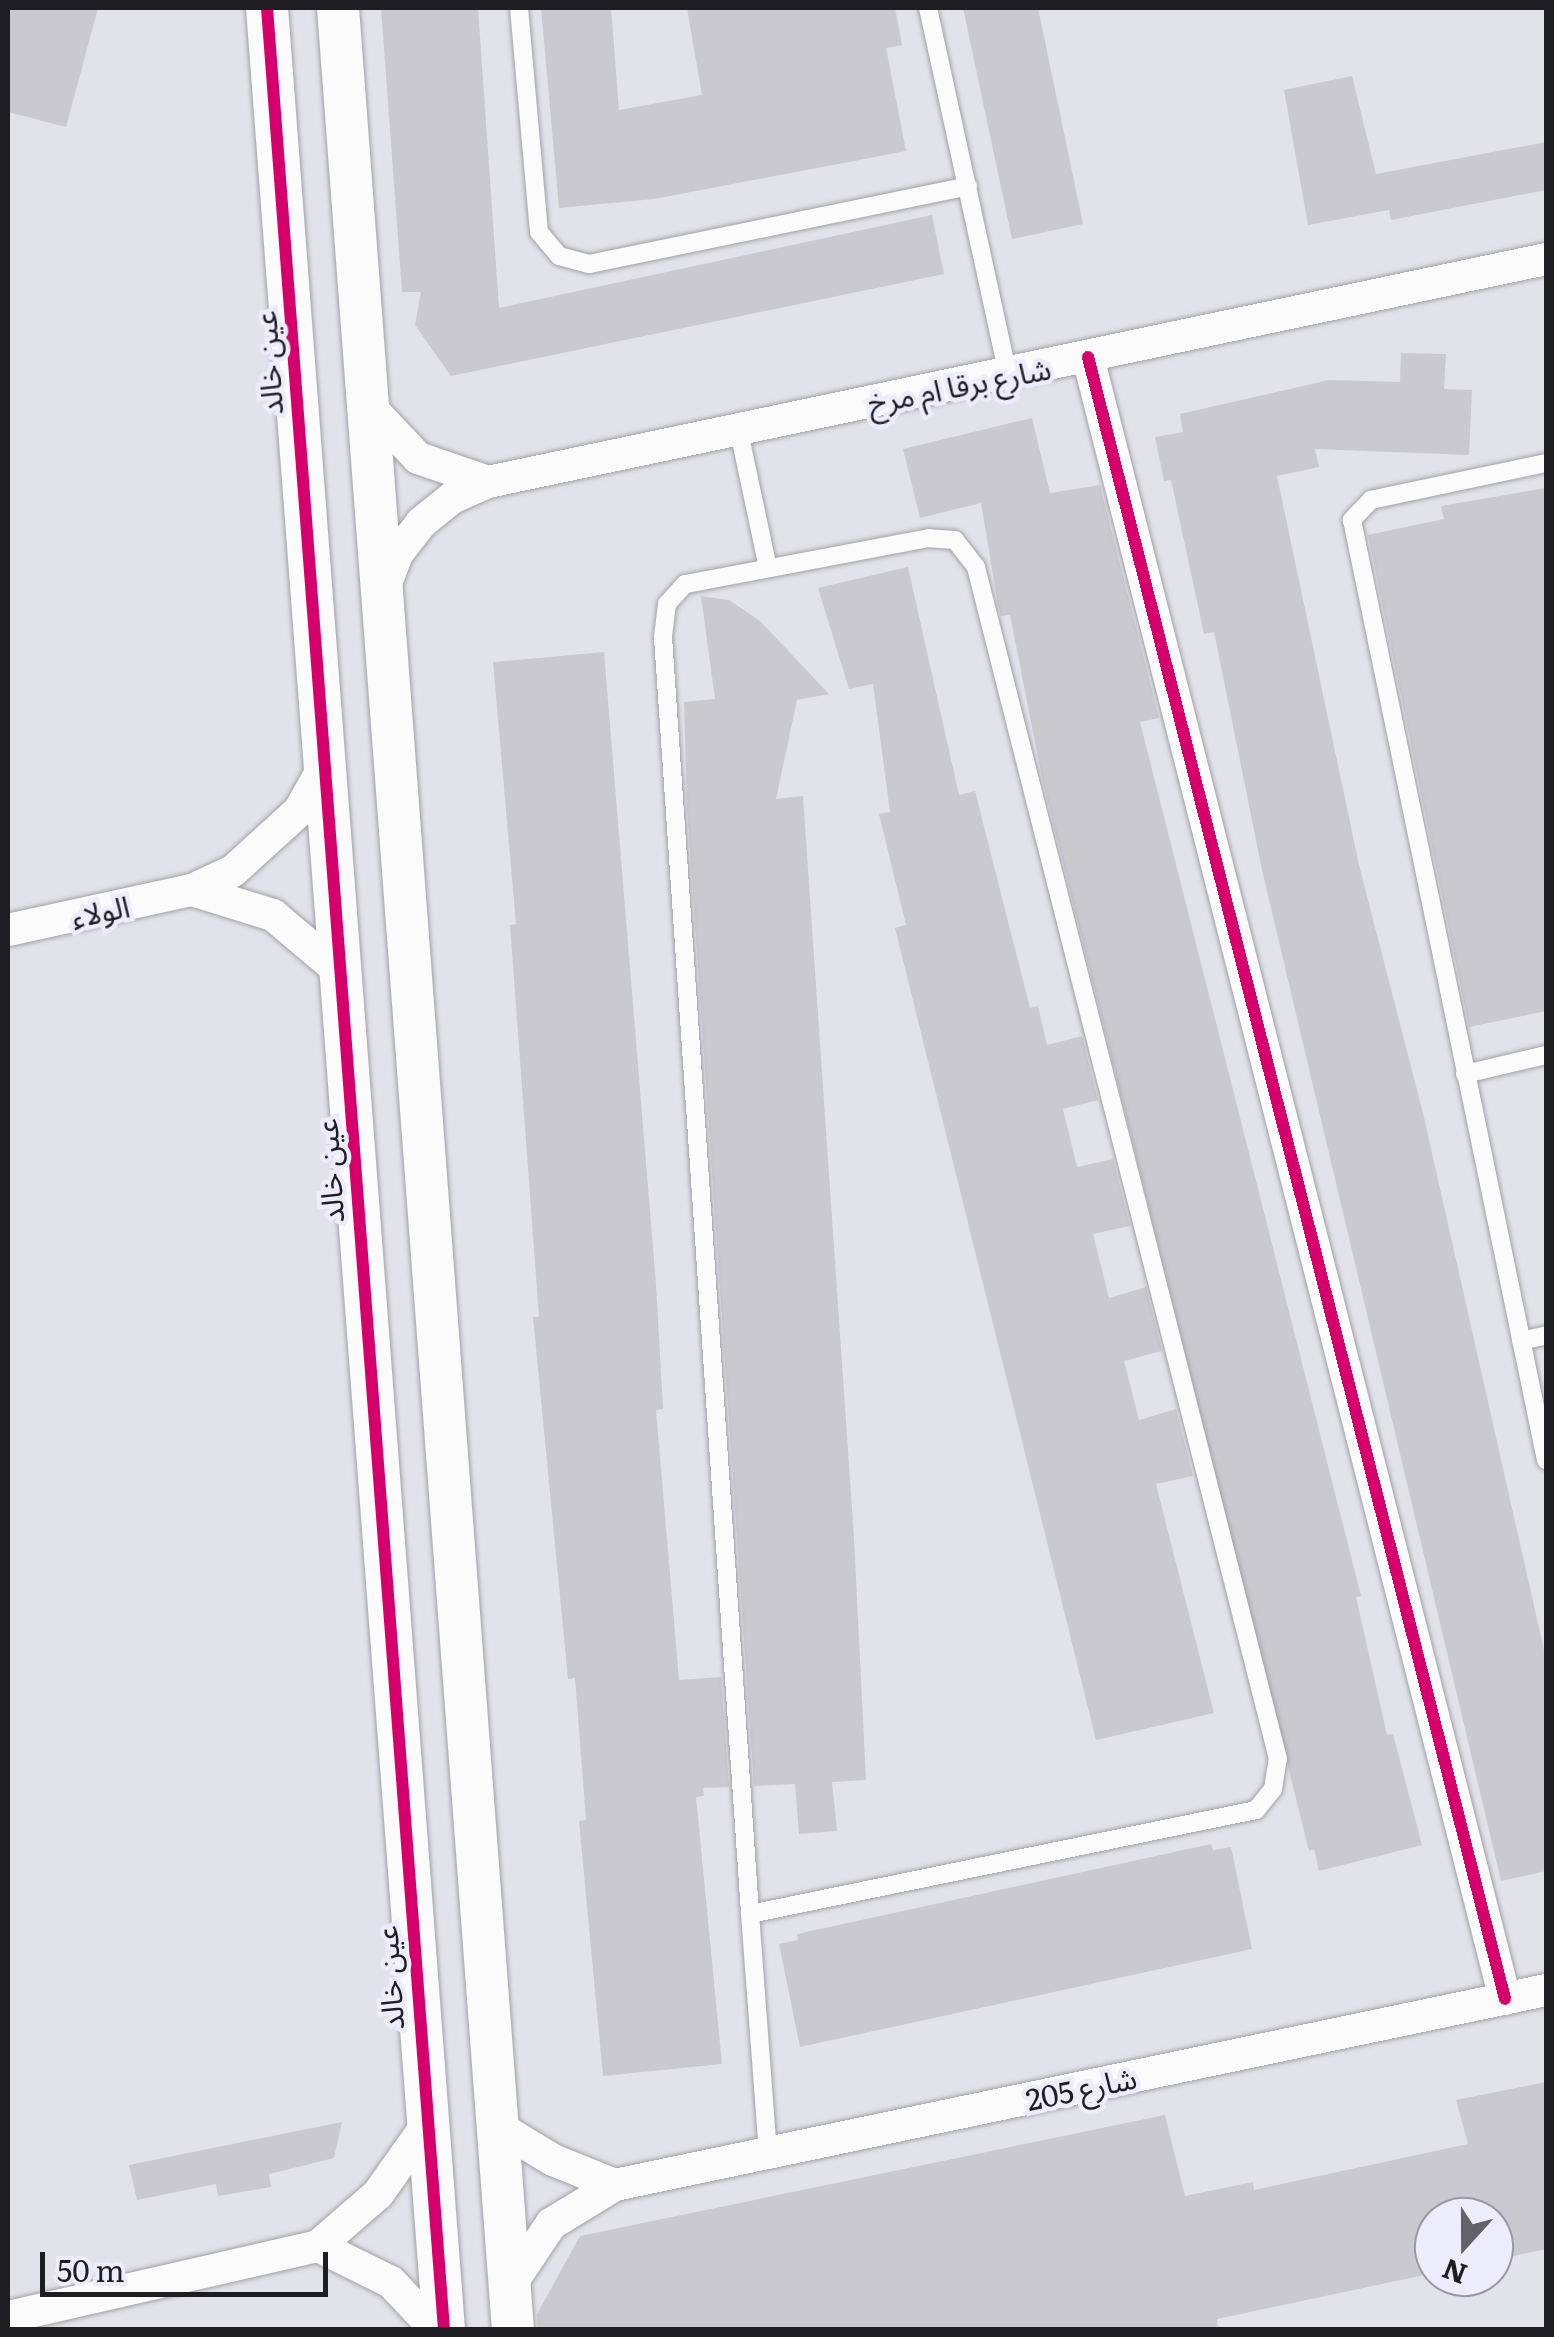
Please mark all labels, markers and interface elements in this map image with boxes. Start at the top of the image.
street label: عين خالد [245,310,289,416]
street label: شارع برقا ام مرخ [864,349,1054,419]
street label: الولاء [67,886,133,934]
street label: عين خالد [306,1118,350,1224]
street label: عين خالد [366,1925,410,2031]
street label: شارع 205 [1022,2058,1140,2116]
north arrow [1414,2197,1514,2297]
scale bar [45,2232,332,2294]
text: 50 m [57,2247,125,2291]
text: N [1435,2249,1472,2297]

